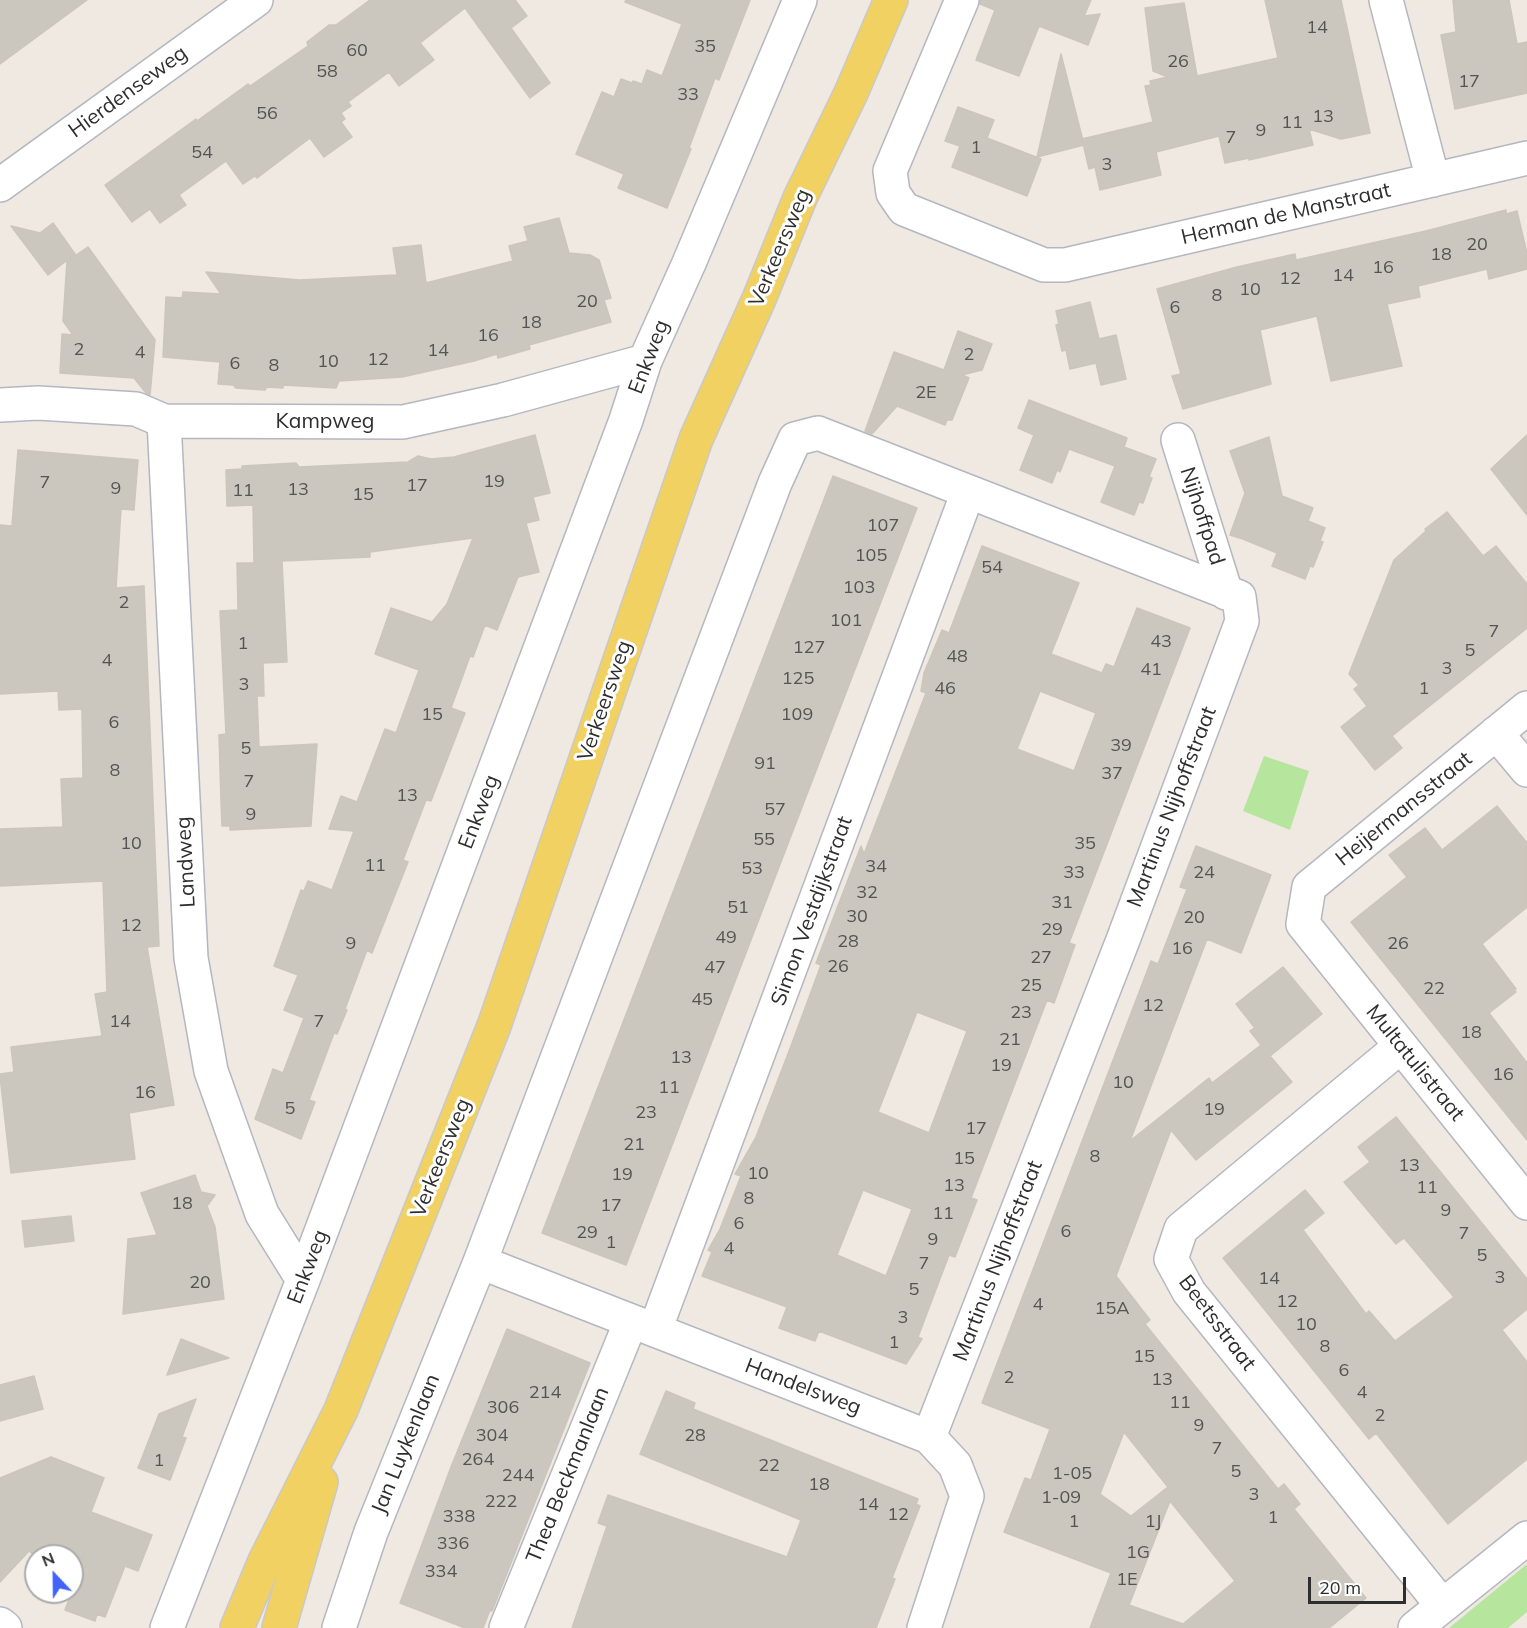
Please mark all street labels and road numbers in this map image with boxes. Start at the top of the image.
street label: Hierdenseweg [64,41,192,143]
street label: Herman de Manstraat [1179,178,1393,250]
street label: Verkeersweg [744,185,816,311]
street label: Enkweg [623,316,675,398]
street label: Kampweg [276,409,374,435]
street label: Nijhoffpad [1174,464,1230,568]
street label: Verkeersweg [573,637,637,765]
street label: Martinus Nijhoffstraat [1122,703,1222,911]
street label: Heijermansstraat [1331,746,1477,872]
street label: Enkweg [453,771,505,853]
street label: Simon Vestdijkstraat [766,813,858,1009]
street label: Landweg [171,816,201,908]
street label: Multatulistraat [1360,1000,1470,1126]
street label: Verkeersweg [406,1095,476,1221]
street label: Martinus Nijhoffstraat [948,1157,1048,1365]
street label: Enkweg [282,1226,334,1308]
street label: Beetsstraat [1173,1270,1261,1376]
street label: Handelsweg [741,1353,865,1421]
street label: Jan Luykenlaan [366,1370,446,1518]
street label: Thea Beckmanlaan [521,1383,615,1567]

